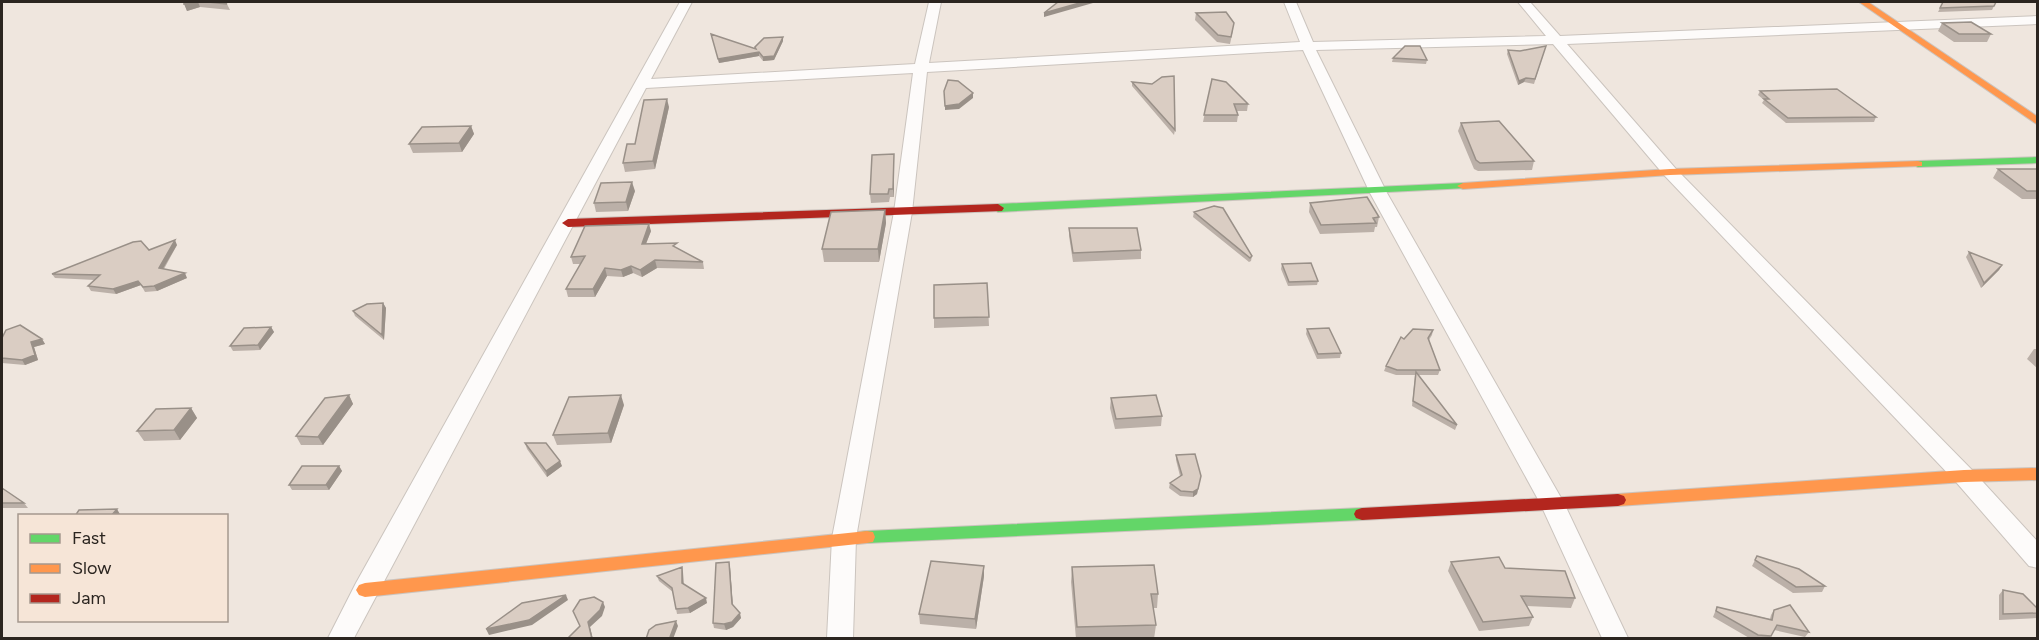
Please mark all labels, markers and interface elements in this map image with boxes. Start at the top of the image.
legend [18,514,228,622]
text: Fast [72,527,106,549]
text: Slow [72,557,111,579]
text: Jam [72,587,106,609]

